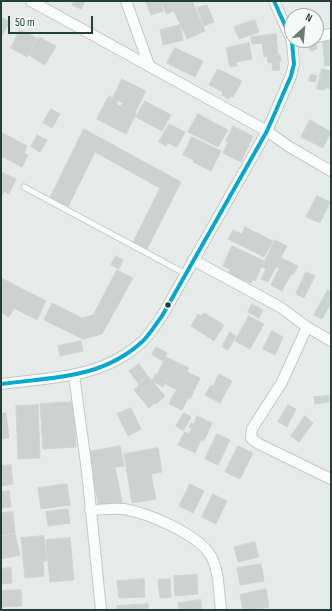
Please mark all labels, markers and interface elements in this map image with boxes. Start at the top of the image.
scale bar [10,8,95,34]
north arrow [284,8,324,48]
text: N [304,11,315,25]
text: 50 m [15,15,35,30]
unlabelled marker [163,300,173,310]

